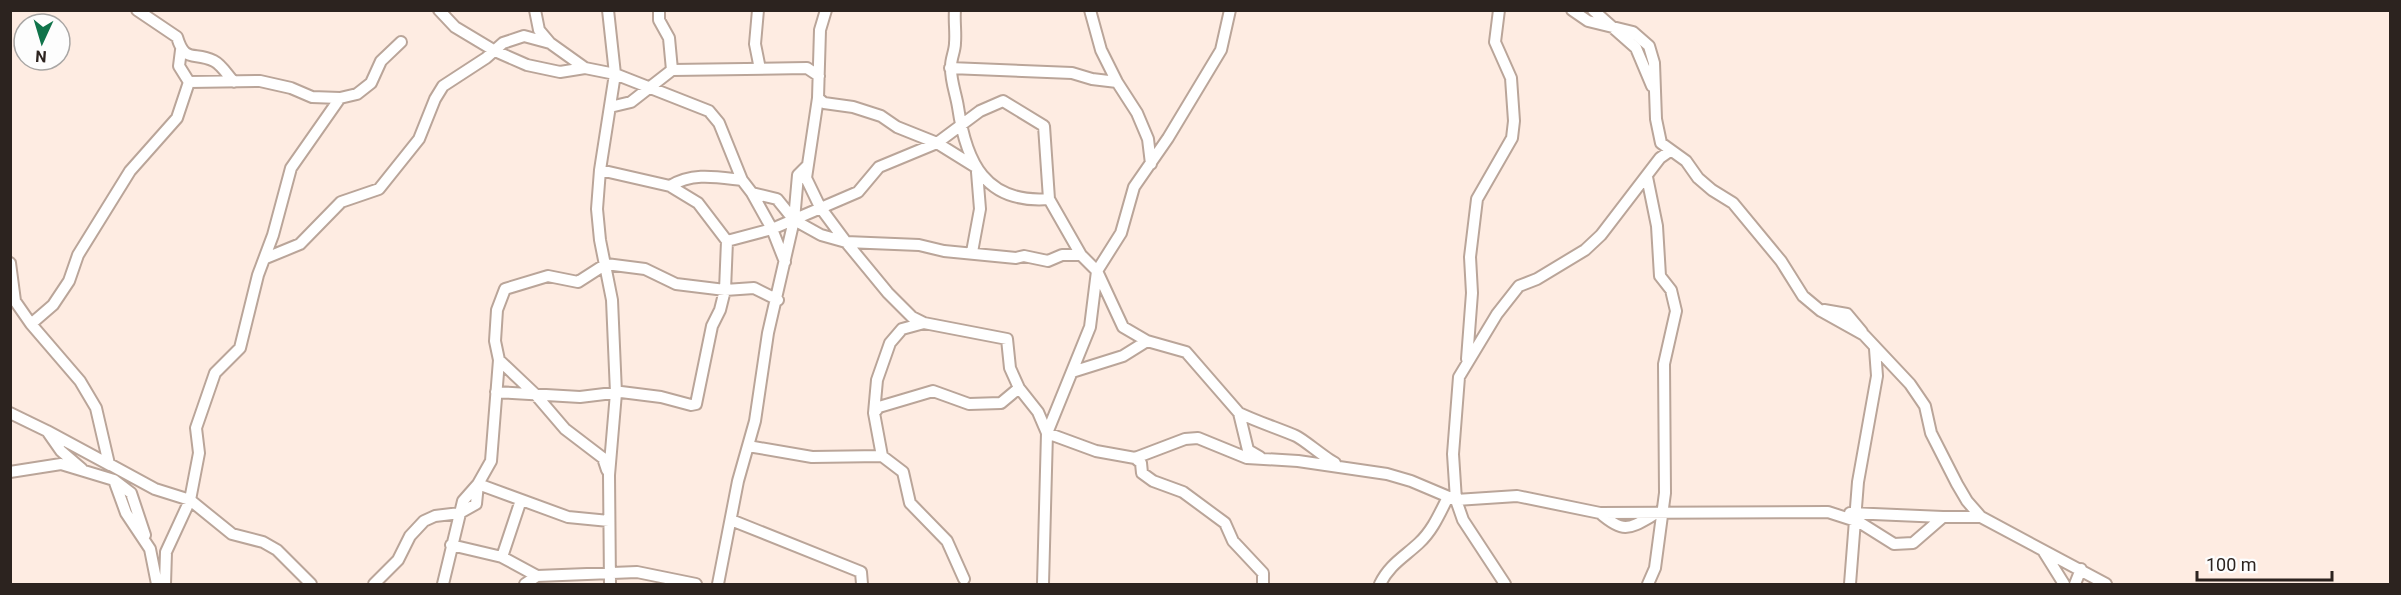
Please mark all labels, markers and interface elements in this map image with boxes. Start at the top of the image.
north arrow [12,12,72,72]
text: N [35,47,47,66]
scale bar [2197,544,2332,582]
text: 100 m [2206,554,2257,575]

